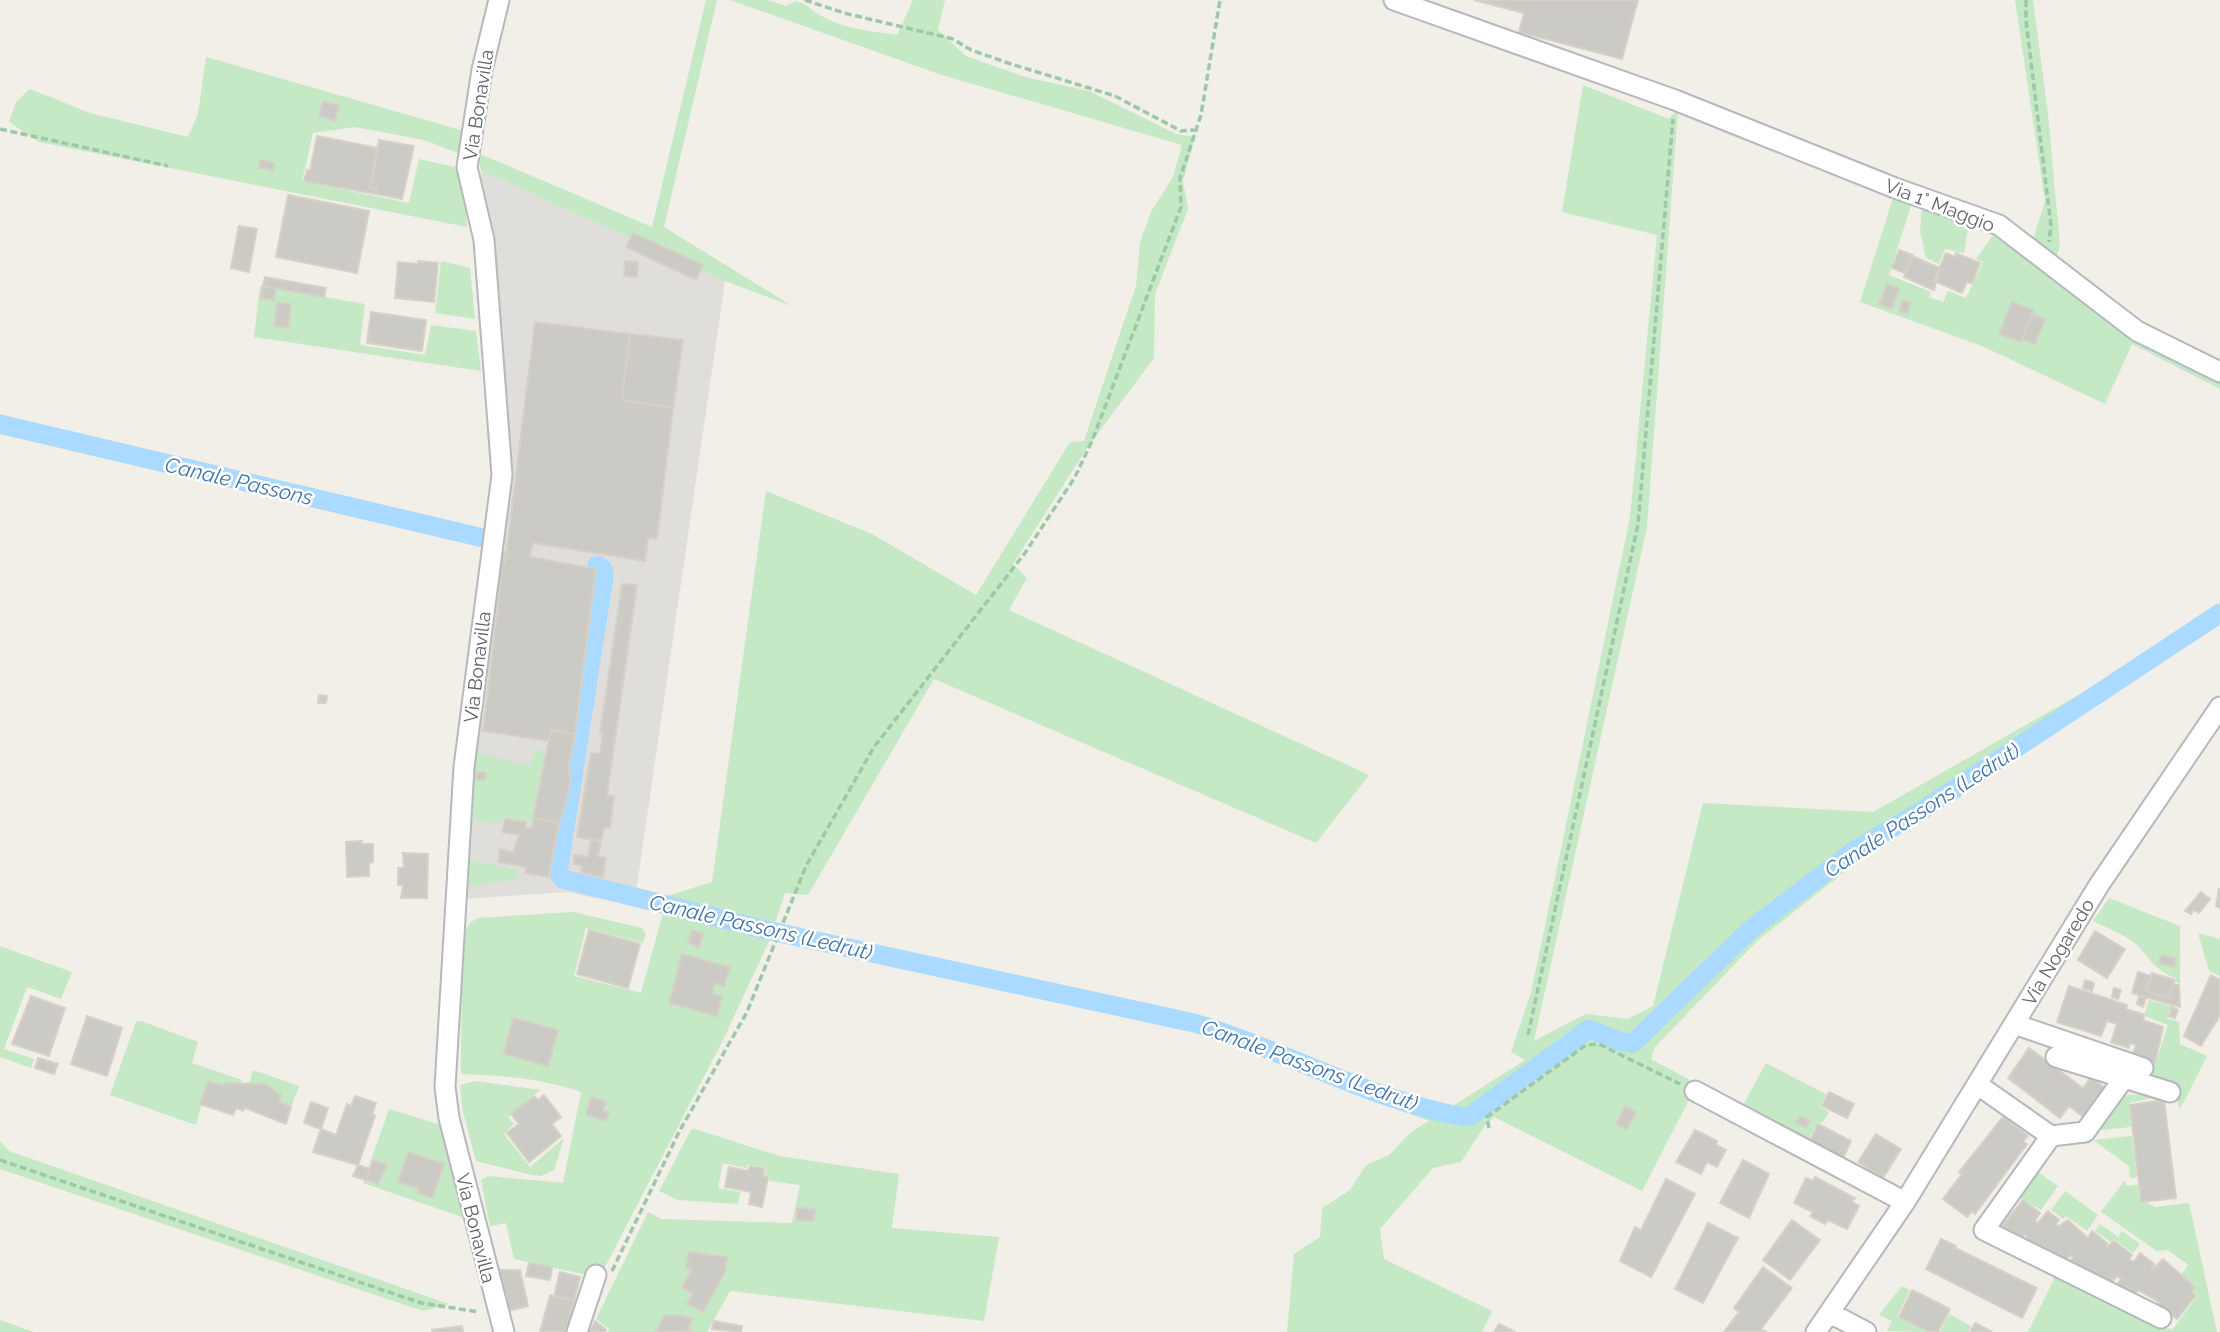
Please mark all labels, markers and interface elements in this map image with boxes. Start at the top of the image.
street label: Via Bonavilla [458,48,498,162]
street label: Via 1° Maggio [1882,174,1998,236]
water label: Canale Passons [163,452,315,510]
street label: Via Bonavilla [459,610,495,724]
water label: Canale Passons (Ledrut) [1820,737,2025,883]
water label: Canale Passons (Ledrut) [647,889,875,965]
street label: Via Nogaredo [2017,895,2099,1009]
water label: Canale Passons (Ledrut) [1199,1014,1422,1116]
street label: Via Bonavilla [452,1171,500,1285]

